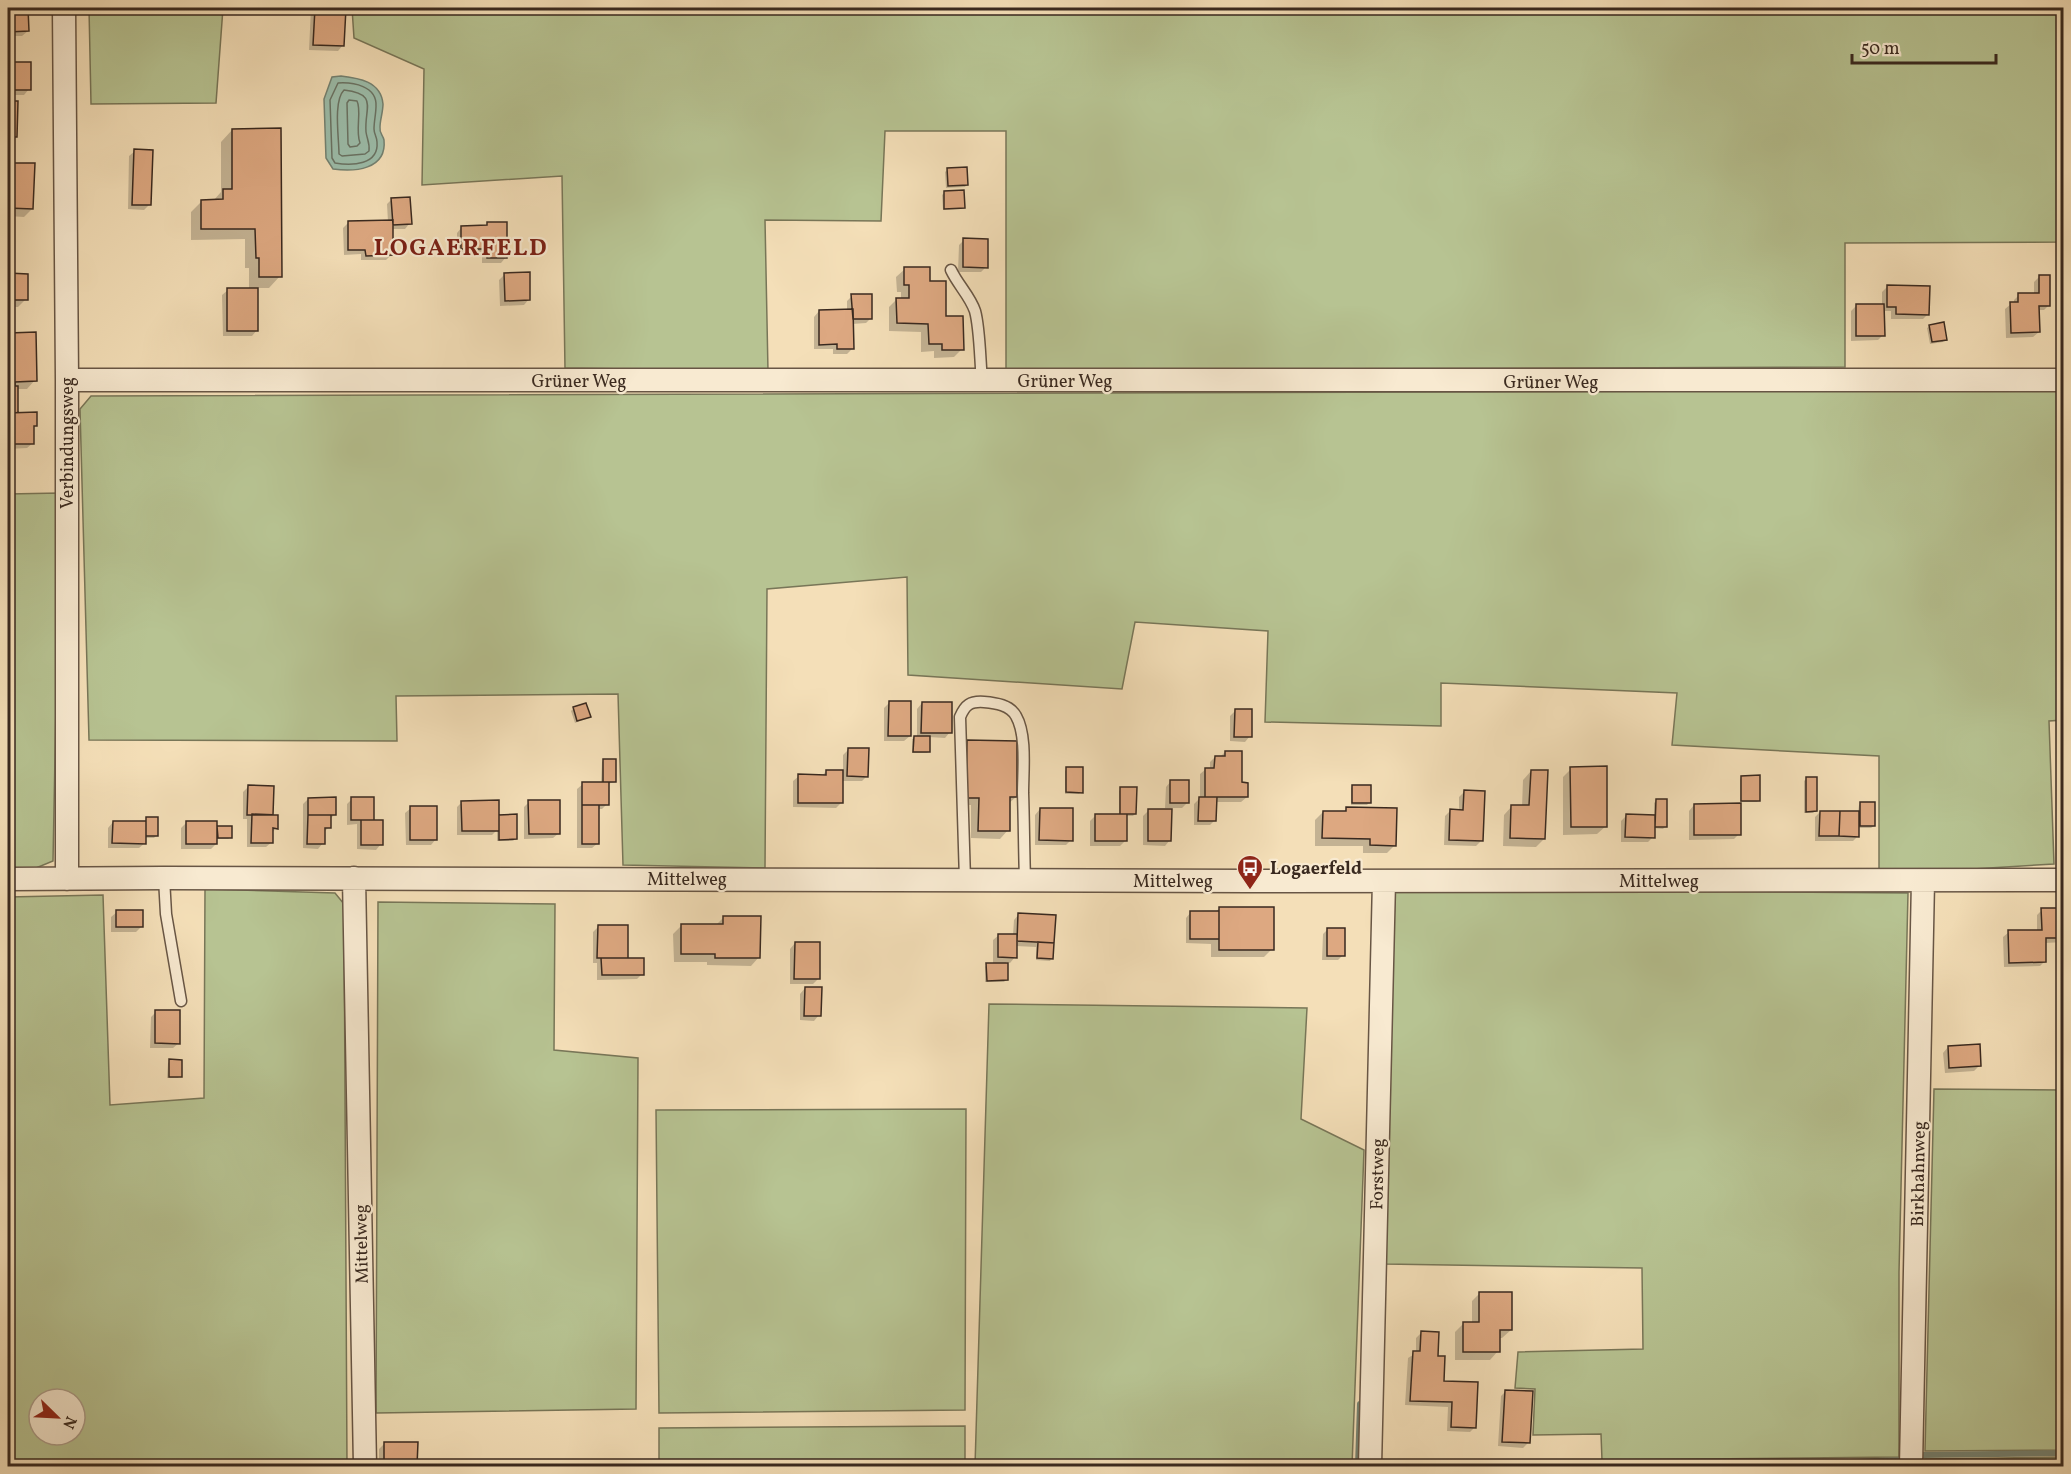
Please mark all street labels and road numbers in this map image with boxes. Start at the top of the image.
street label: Grüner Weg [531,370,627,395]
street label: Grüner Weg [1017,370,1113,395]
street label: Grüner Weg [1503,371,1599,396]
street label: Verbindungsweg [56,377,81,509]
street label: Mittelweg [647,868,727,893]
street label: Mittelweg [1133,870,1213,895]
street label: Mittelweg [1619,870,1699,895]
street label: Birkhahnweg [1906,1121,1933,1227]
street label: Forstweg [1365,1138,1392,1210]
street label: Mittelweg [349,1204,376,1284]

